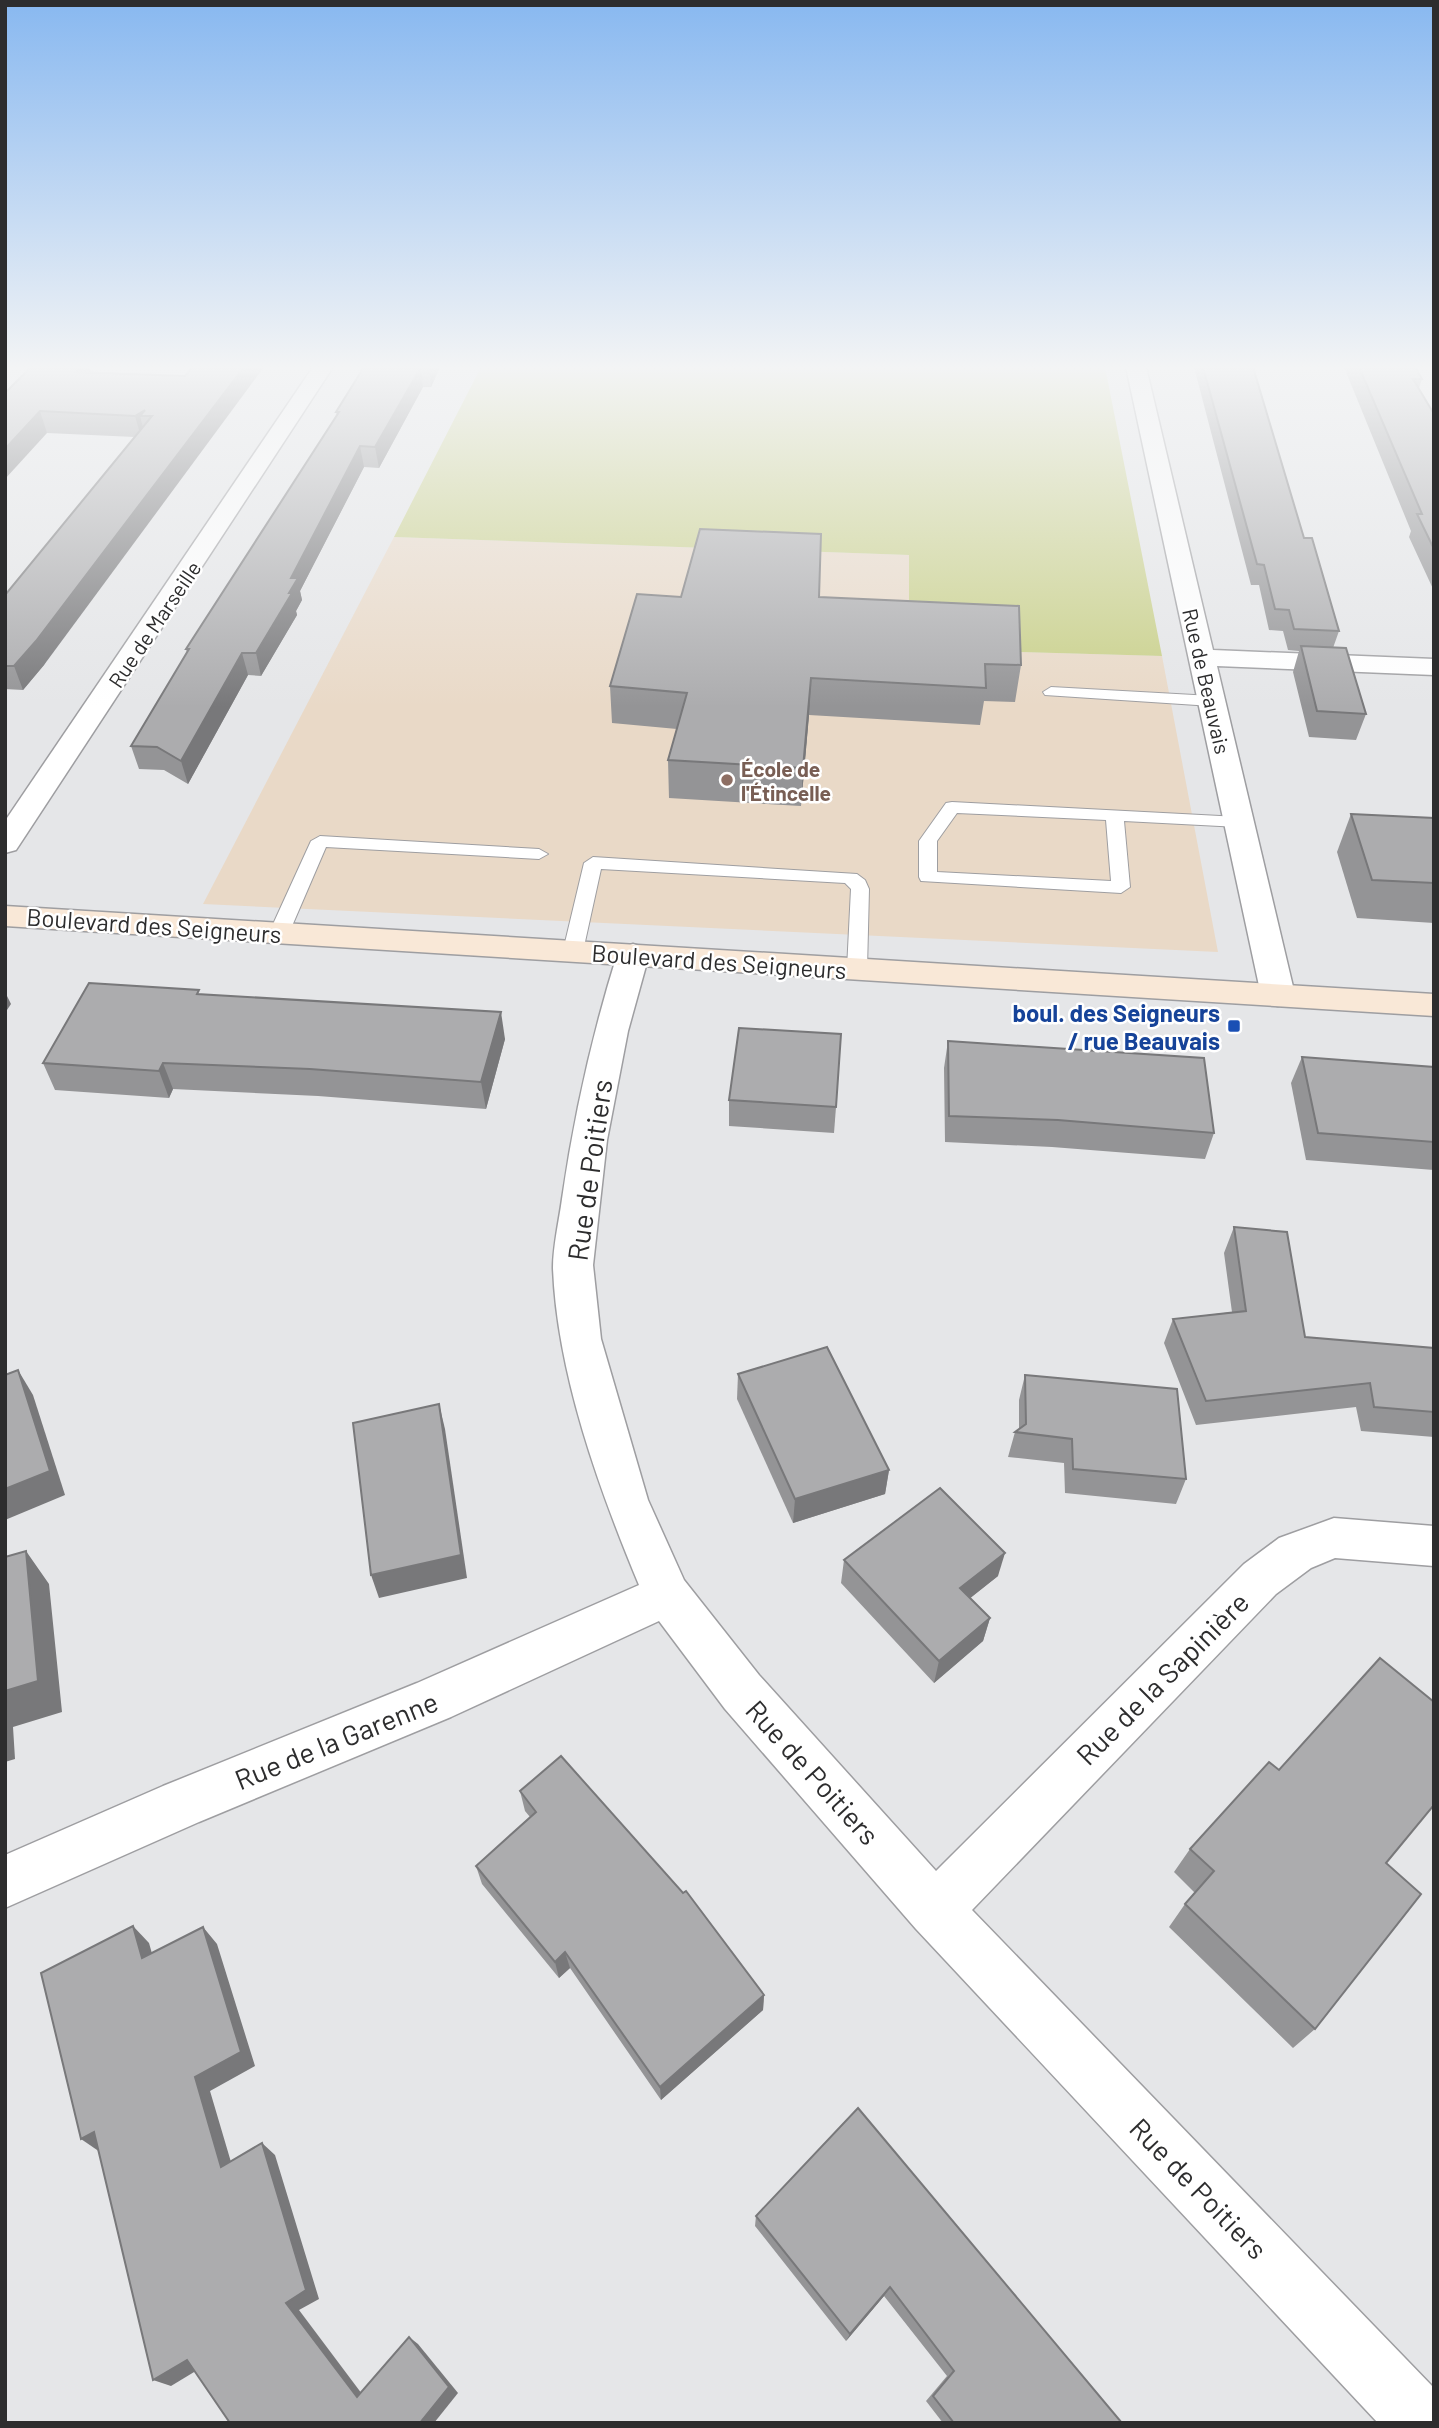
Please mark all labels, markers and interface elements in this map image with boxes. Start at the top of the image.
street label: Rue de Marseille [102,556,206,692]
street label: Rue de Beauvais [1178,606,1236,756]
place label: École de l'Étincelle [741,756,831,805]
marker: École de l'Étincelle [719,772,735,788]
street label: Boulevard des Seigneurs [26,902,282,948]
street label: Boulevard des Seigneurs [591,938,847,984]
place label: boul. des Seigneurs / rue Beauvais [1012,998,1220,1055]
marker: boul. des Seigneurs / rue Beauvais [1226,1018,1242,1034]
street label: Rue de Poitiers [559,1077,619,1263]
street label: Rue de la Sapinière [1069,1585,1255,1771]
street label: Rue de la Garenne [229,1684,443,1796]
street label: Rue de Poitiers [739,1693,887,1851]
street label: Rue de Poitiers [1123,2110,1275,2266]

